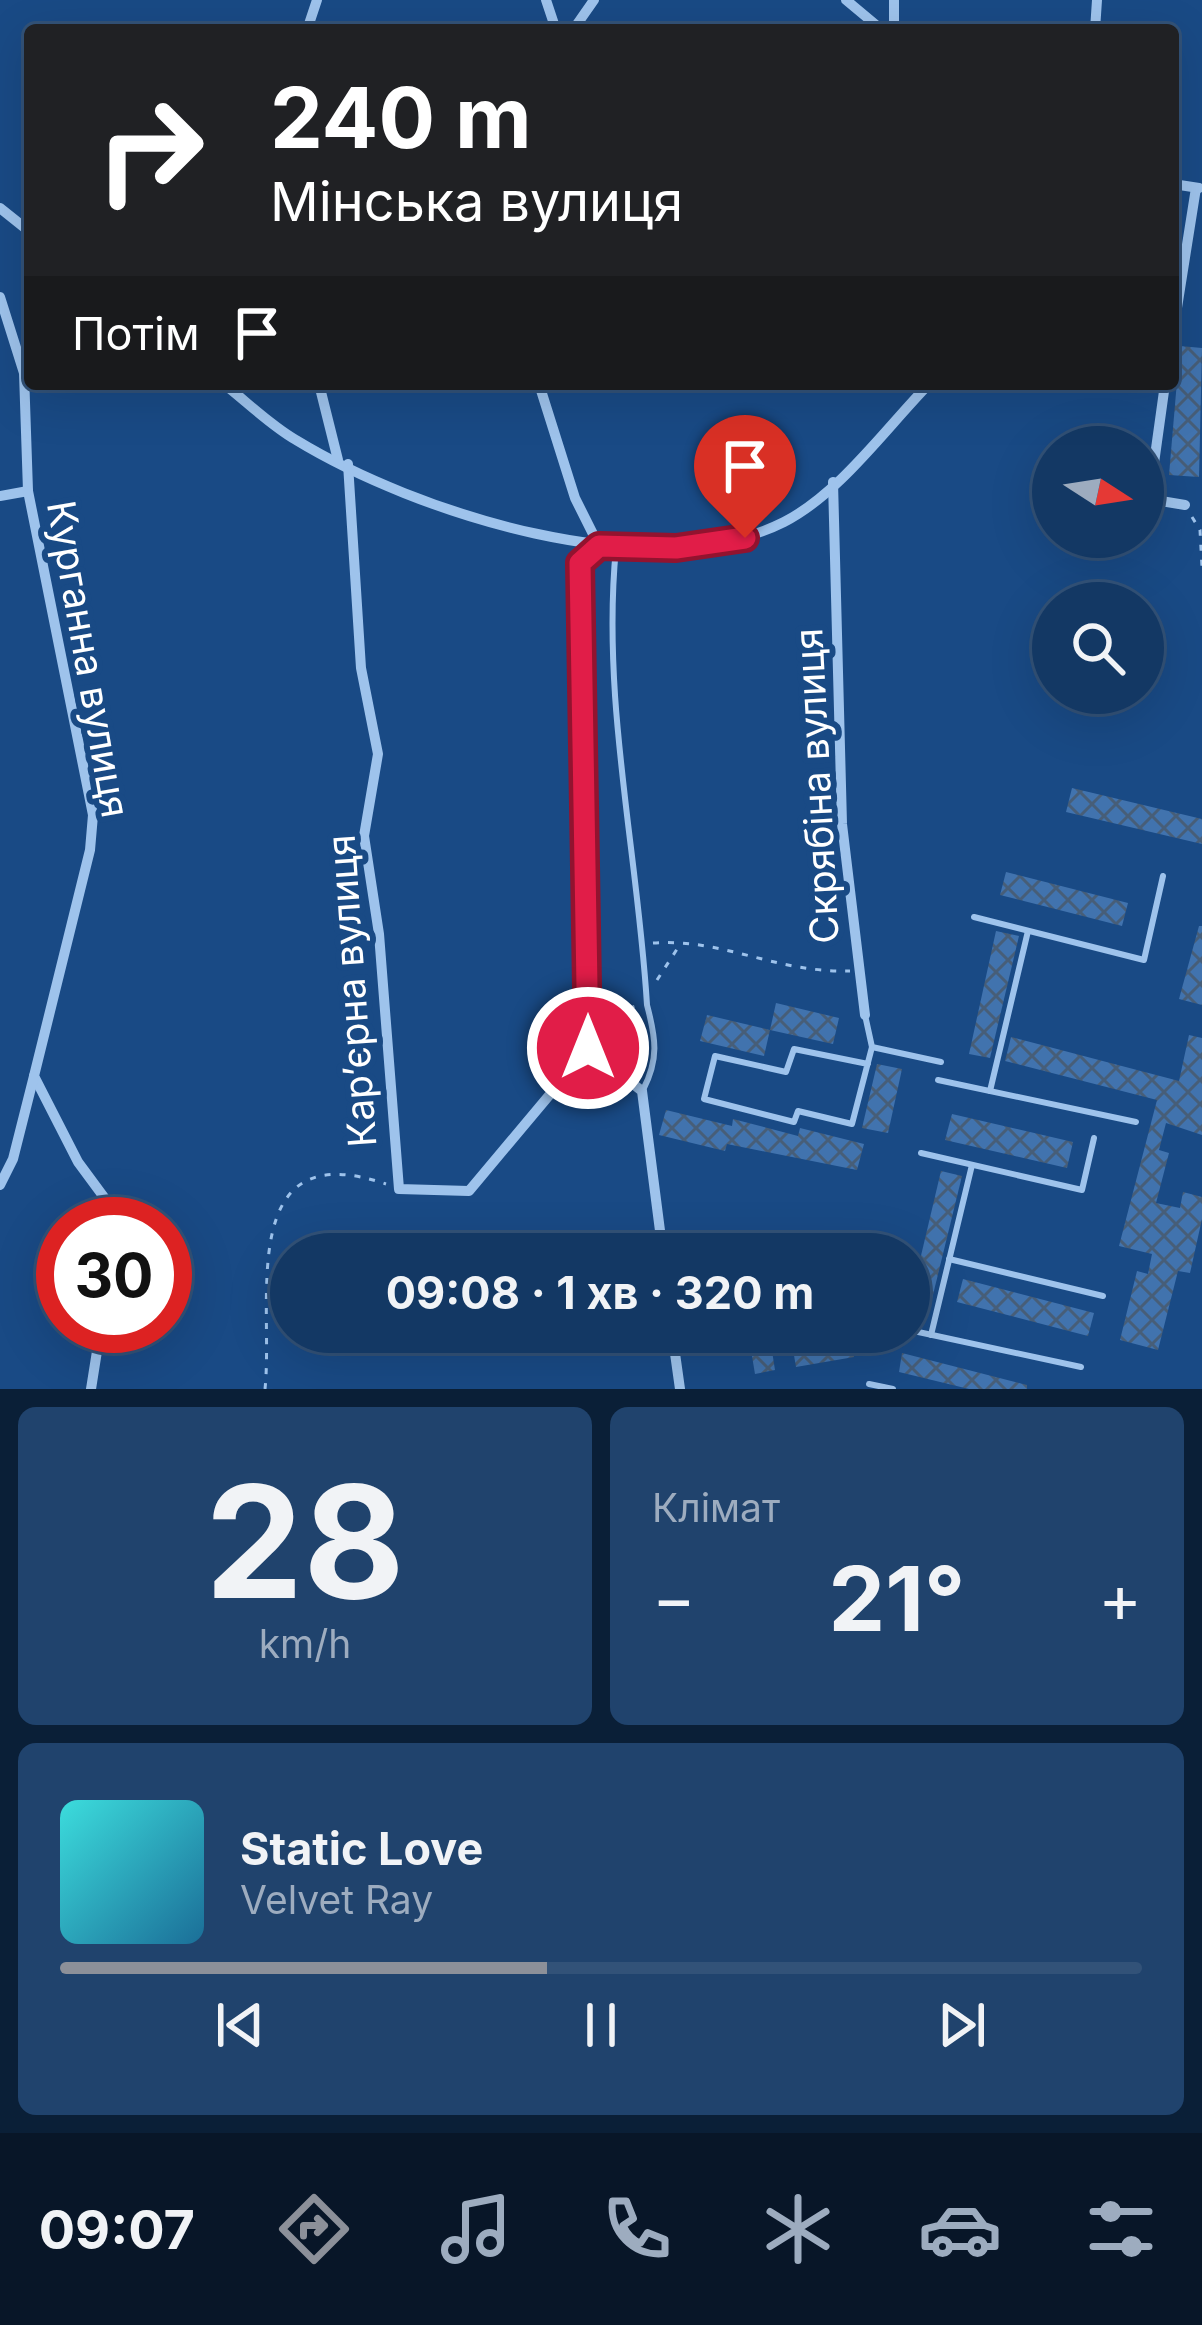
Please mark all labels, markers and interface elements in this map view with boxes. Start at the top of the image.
text: 240 m [270,67,532,168]
icon: right [72,72,228,228]
text: Мінська вулиця [270,169,683,234]
icon: arrive [224,300,290,366]
text: Потім [72,306,200,361]
pin [694,415,796,538]
north arrow [1032,426,1164,558]
map controls [1032,426,1164,714]
icon: arrive [712,433,778,499]
street label: Курганна вулиця [38,497,140,821]
button: search [1032,582,1164,714]
street label: Скрябіна вулиця [784,627,848,945]
street label: Кар’єрна вулиця [317,833,385,1149]
position arrow [525,985,651,1111]
speed limit sign: 30 [36,1197,192,1353]
text: 09:08 · 1 хв · 320 m [386,1265,814,1320]
text: 28 [205,1447,405,1636]
text: Клімат [652,1484,780,1531]
text: 21° [829,1544,965,1653]
text: − [652,1558,696,1638]
text: + [1098,1558,1142,1638]
text: km/h [259,1620,351,1667]
text: Static Love [240,1821,483,1876]
text: Velvet Ray [240,1876,433,1923]
icon: previous [207,1992,273,2058]
icon: pause [568,1992,634,2058]
icon: next [929,1992,995,2058]
icon: directions [272,2187,356,2271]
icon: music [434,2187,518,2271]
icon: phone [595,2187,679,2271]
icon: climate [756,2187,840,2271]
icon: car [918,2187,1002,2271]
icon: filters [1079,2187,1163,2271]
text: 09:07 [39,2197,195,2262]

